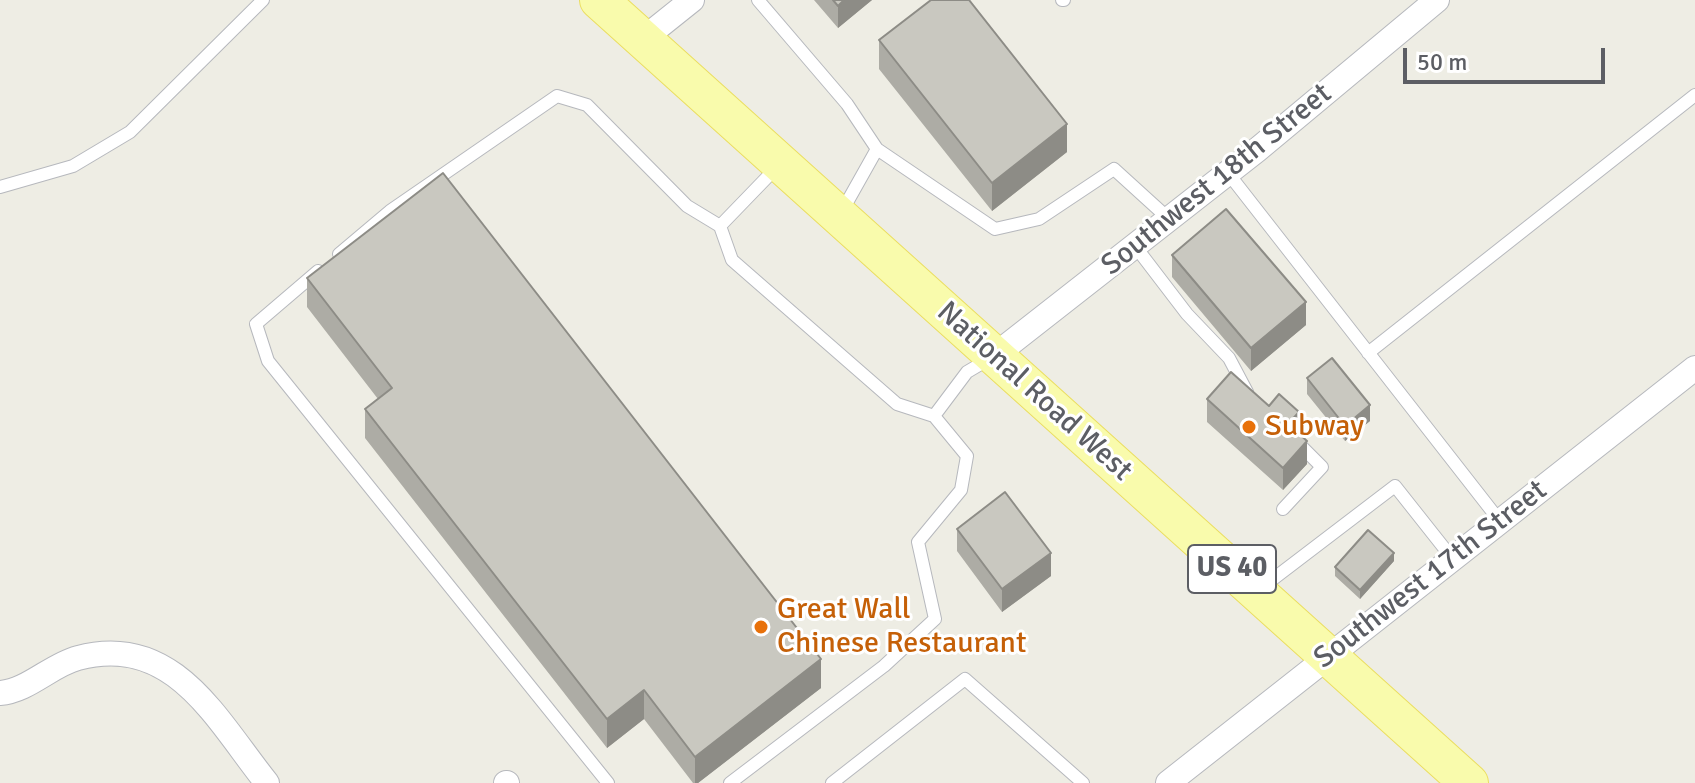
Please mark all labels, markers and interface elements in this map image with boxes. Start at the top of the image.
scale bar [1407,32,1609,82]
text: 50 m [1417,47,1467,77]
street label: Southwest 18th Street [1095,76,1339,284]
street label: National Road West [929,295,1139,489]
place label: Subway [1265,409,1364,445]
marker: Subway [1240,418,1258,436]
street label: Southwest 17th Street [1307,473,1555,677]
road number: US 40 [1188,545,1276,593]
place label: Great Wall Chinese Restaurant [777,592,1026,662]
marker: Great Wall Chinese Restaurant [752,618,770,636]

